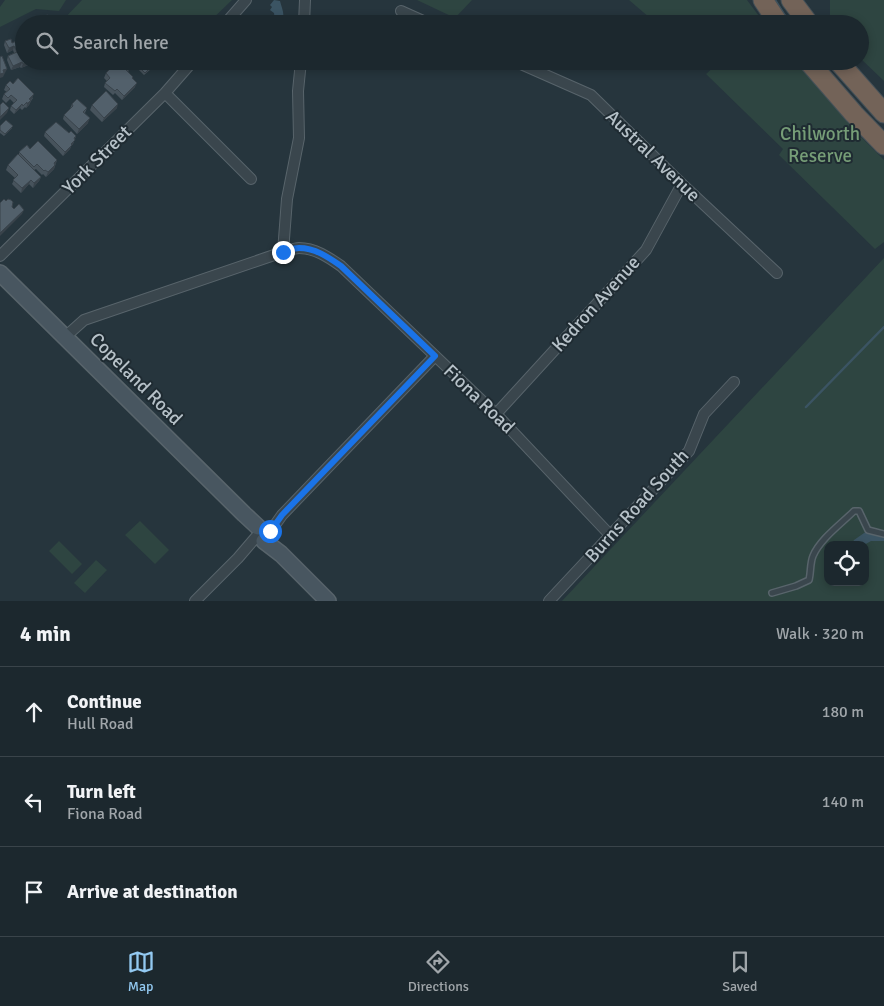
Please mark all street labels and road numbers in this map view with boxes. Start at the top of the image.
street label: Austral Avenue [601,105,705,207]
street label: York Street [57,120,137,200]
street label: Kedron Avenue [547,251,645,357]
street label: Copeland Road [85,328,187,430]
street label: Fiona Road [438,359,520,439]
street label: Burns Road South [580,444,694,568]

